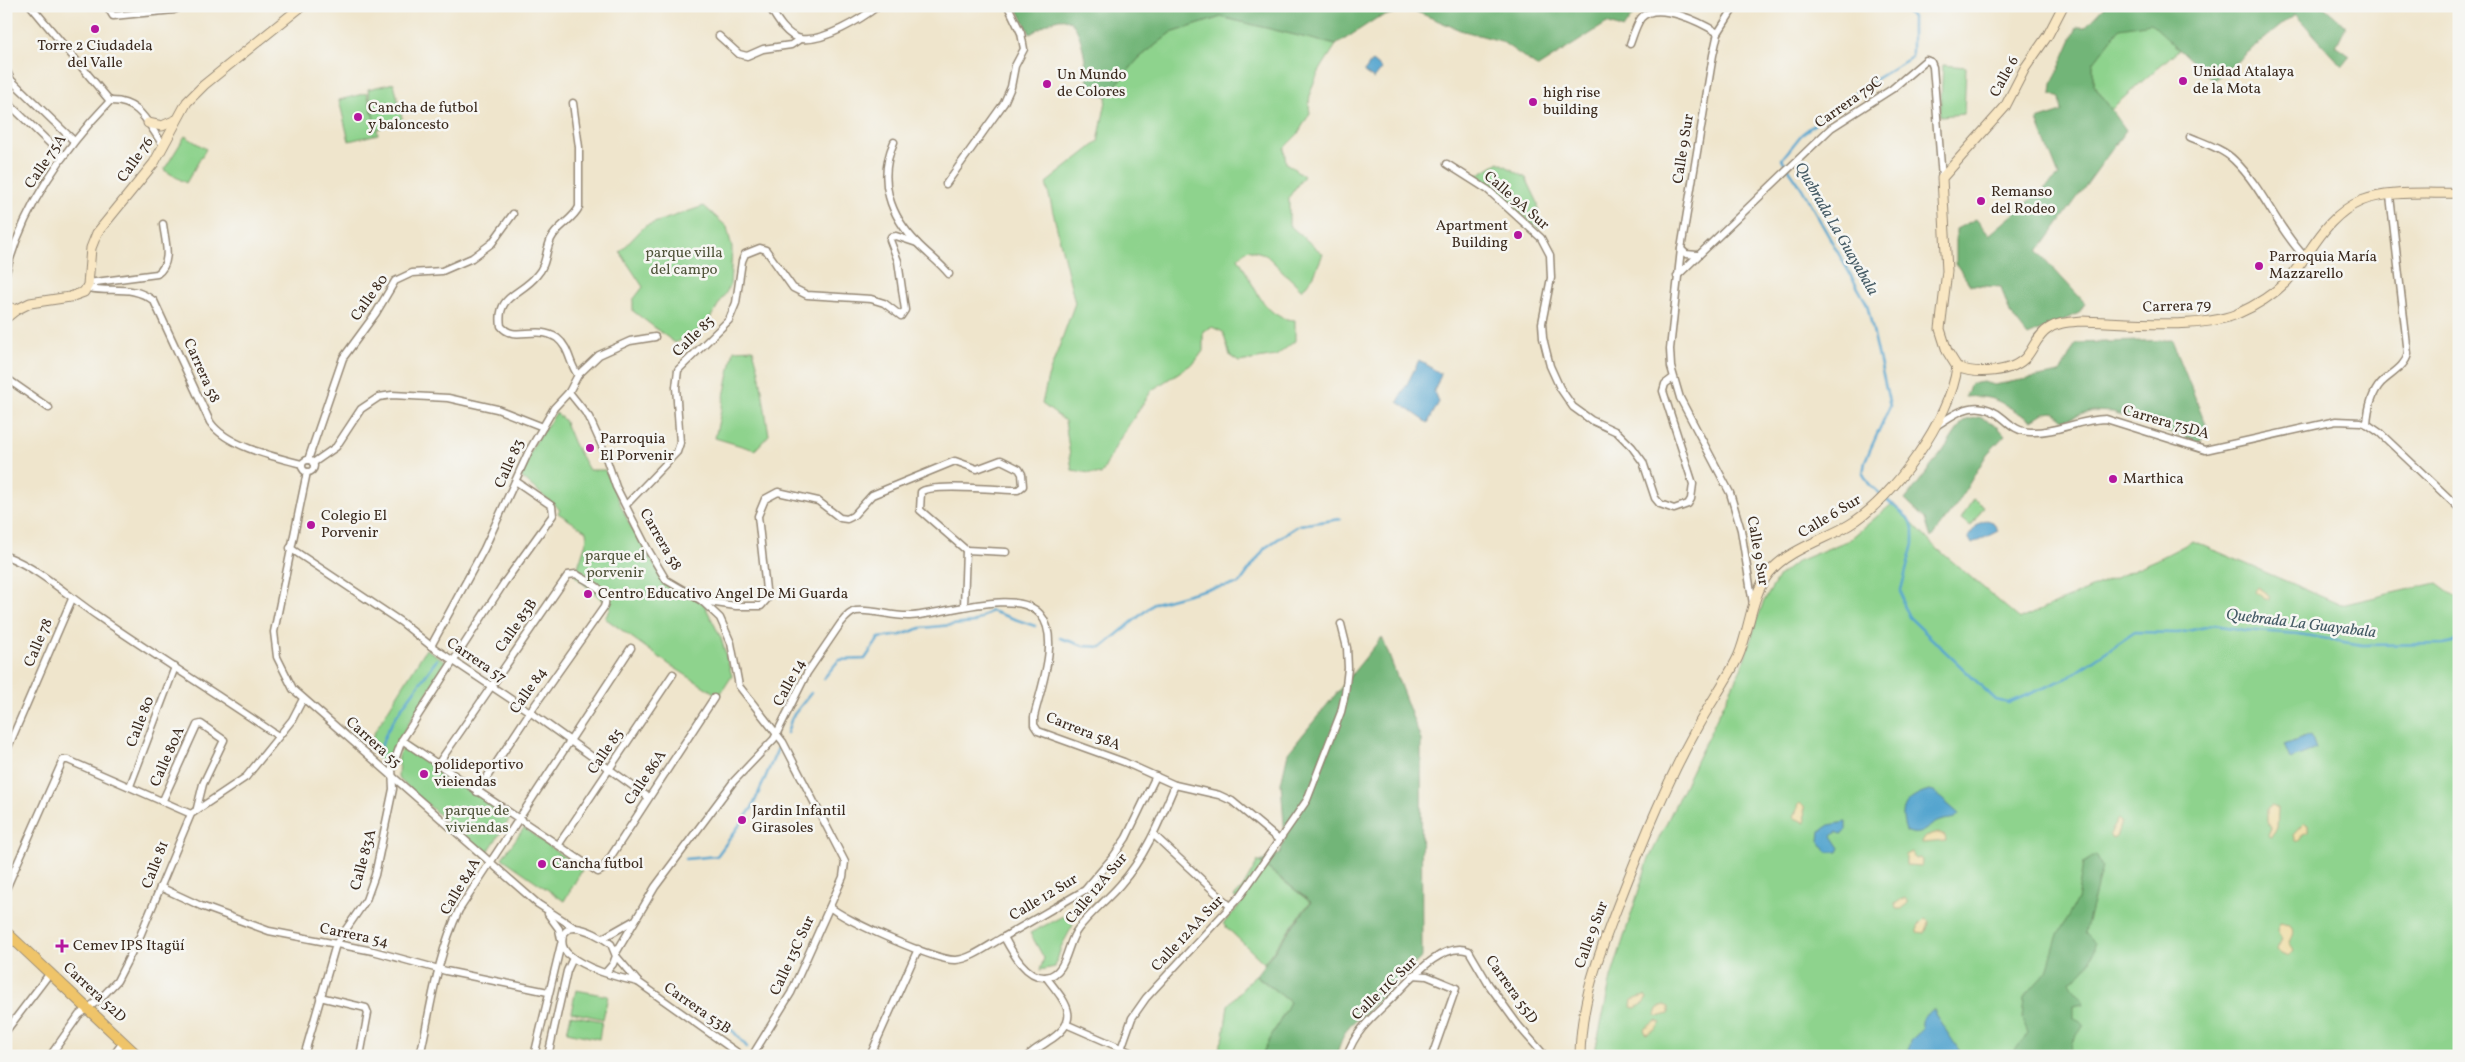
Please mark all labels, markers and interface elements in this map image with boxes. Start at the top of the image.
marker: Torre 2 Ciudadela del Valle [89,23,101,35]
place label: Torre 2 Ciudadela del Valle [37,36,153,74]
street label: Calle 6 [1985,53,2025,101]
place label: Unidad Atalaya de la Mota [2193,62,2294,100]
place label: Un Mundo de Colores [1057,65,1127,103]
street label: Carrera 79C [1811,72,1887,134]
marker: Unidad Atalaya de la Mota [2177,75,2189,87]
marker: Un Mundo de Colores [1041,78,1053,90]
place label: high rise building [1543,83,1600,121]
marker: high rise building [1527,96,1539,108]
place label: Cancha de futbol y baloncesto [368,98,478,136]
marker: Cancha de futbol y baloncesto [352,111,364,123]
street label: Calle 9 Sur [1668,113,1700,185]
street label: Calle 75A [20,130,72,193]
street label: Calle 76 [113,133,159,187]
water label: Quebrada La Guayabala [1789,158,1883,300]
street label: Calle 9A Sur [1479,167,1553,235]
place label: Remanso del Rodeo [1991,182,2056,220]
marker: Remanso del Rodeo [1975,195,1987,207]
place label: Apartment Building [1436,216,1508,254]
marker: Apartment Building [1512,229,1524,241]
park label: parque villa del campo [645,243,723,281]
place label: Parroquia María Mazzarello [2269,247,2377,285]
marker: Parroquia María Mazzarello [2253,260,2265,272]
street label: Calle 80 [346,270,394,326]
street label: Carrera 79 [2142,295,2212,319]
street label: Calle 85 [668,312,720,362]
street label: Carrera 58 [177,335,225,407]
street label: Carrera 75DA [2120,401,2212,446]
place label: Parroquia El Porvenir [600,429,674,467]
street label: Calle 83 [490,436,530,492]
marker: Parroquia El Porvenir [584,442,596,454]
place label: Marthica [2123,469,2184,490]
marker: Marthica [2107,473,2119,485]
street label: Calle 6 Sur [1795,490,1865,544]
street label: Carrera 58 [634,505,686,575]
place label: Colegio El Porvenir [321,506,387,544]
street label: Calle 9 Sur [1741,515,1773,587]
marker: Colegio El Porvenir [305,519,317,531]
park label: parque el porvenir [585,546,645,584]
place label: Centro Educativo Angel De Mi Guarda [598,584,848,605]
marker: Centro Educativo Angel De Mi Guarda [582,588,594,600]
street label: Calle 83B [491,595,543,657]
water label: Quebrada La Guayabala [2225,604,2378,644]
street label: Calle 78 [19,616,59,670]
street label: Carrera 57 [442,633,510,689]
street label: Calle 14 [769,655,811,710]
street label: Calle 84 [505,663,553,719]
street label: Calle 80 [122,694,160,750]
street label: Carrera 58A [1042,707,1124,757]
street label: Carrera 55 [341,712,405,774]
street label: Calle 80A [145,723,191,790]
street label: Calle 85 [583,725,629,779]
street label: Calle 86A [620,746,672,810]
place label: polideportivo vieiendas [434,755,523,793]
marker: polideportivo vieiendas [418,768,430,780]
park label: parque de viviendas [445,801,509,839]
place label: Jardin Infantil Girasoles [752,801,846,839]
marker: Jardin Infantil Girasoles [736,814,748,826]
street label: Calle 83A [346,827,382,893]
street label: Calle 81 [137,838,175,892]
street label: Calle 12A Sur [1061,849,1133,929]
street label: Calle 84A [436,854,486,919]
place label: Cancha futbol [552,854,643,875]
marker: Cancha futbol [536,858,548,870]
street label: Calle 12 Sur [1006,869,1082,927]
street label: Calle 12AA Sur [1147,891,1229,977]
street label: Calle 9 Sur [1570,898,1614,972]
street label: Calle 13C Sur [765,913,821,999]
street label: Carrera 54 [318,918,390,954]
place label: Cemev IPS Itagüí [73,936,185,957]
marker: Cemev IPS Itagüí [55,939,69,953]
street label: Calle 11C Sur [1348,952,1422,1026]
street label: Carrera 55D [1480,952,1542,1028]
street label: Carrera 52D [58,958,130,1028]
street label: Carrera 53B [659,978,735,1040]

